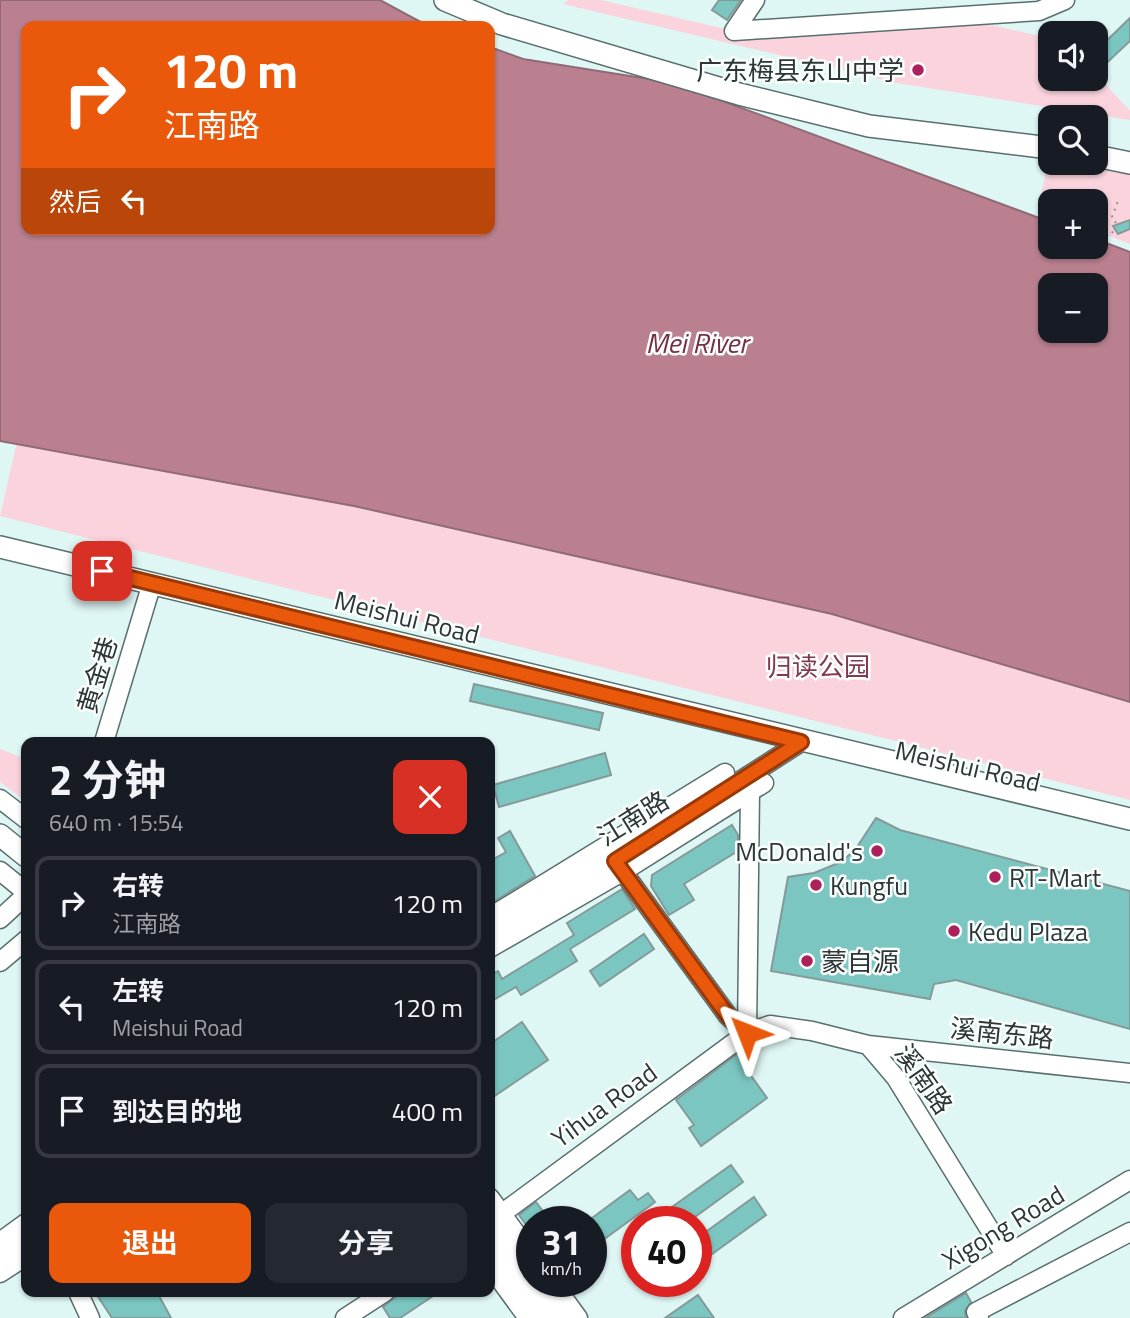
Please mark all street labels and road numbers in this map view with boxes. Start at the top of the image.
street label: Meishui Road [330,580,484,654]
street label: 黄金巷 [67,632,127,718]
street label: Meishui Road [891,730,1045,802]
street label: 江南路 [590,781,676,855]
street label: 溪南东路 [948,1008,1056,1058]
street label: 溪南路 [886,1036,962,1122]
street label: Yihua Road [543,1053,665,1157]
street label: Xigong Road [934,1175,1072,1279]

